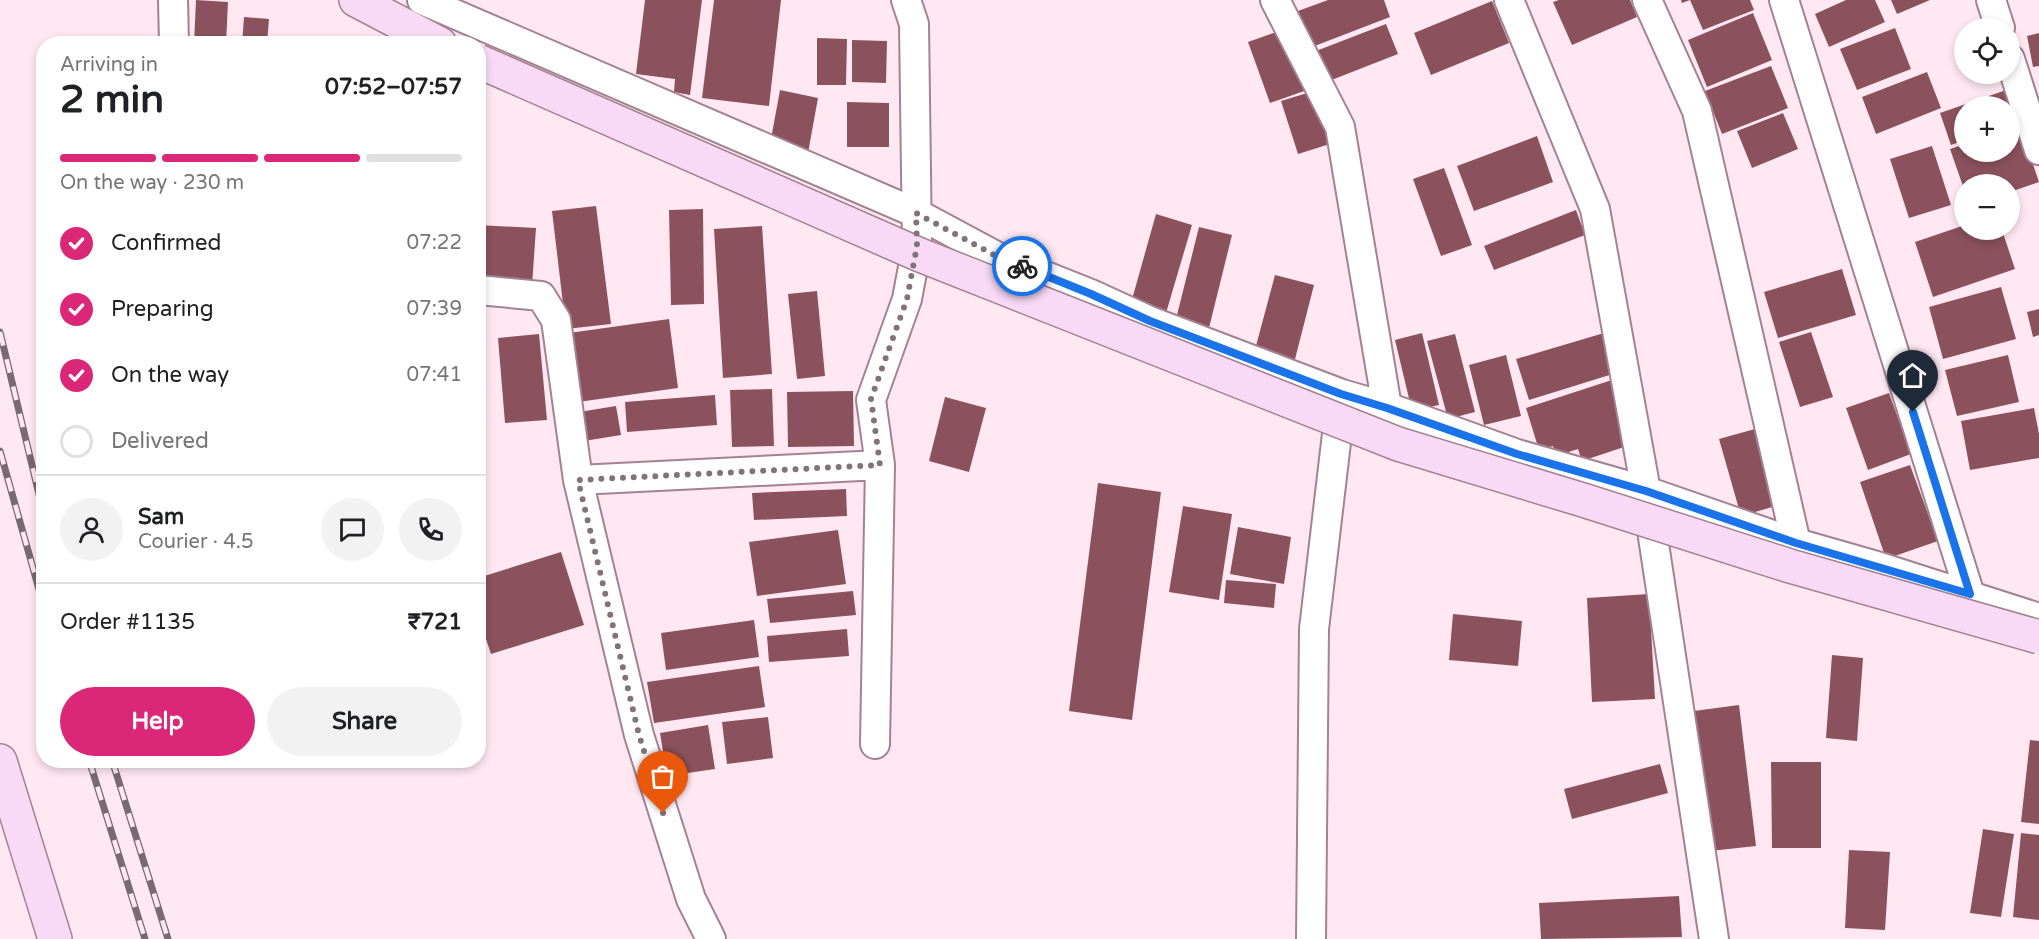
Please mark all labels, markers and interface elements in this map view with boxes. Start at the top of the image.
map controls [1954,18,2020,240]
button: locate [1954,18,2020,84]
text: Arriving in [60,53,158,77]
text: 07:52–07:57 [325,74,462,100]
text: 2 min [60,76,164,123]
button: + [1954,96,2020,162]
text: On the way · 230 m [60,171,244,195]
button: − [1954,174,2020,240]
icon: check [60,227,93,260]
text: Confirmed [111,230,221,256]
text: 07:22 [407,231,462,255]
courier [992,236,1052,296]
icon: bike [1006,250,1039,283]
icon: check [60,293,93,326]
text: Preparing [111,296,214,322]
text: 07:39 [407,297,462,321]
pin [1887,350,1938,412]
icon: check [60,359,93,392]
icon: home [1896,359,1929,392]
text: On the way [111,362,229,388]
text: 07:41 [407,363,462,387]
text: Delivered [111,428,209,454]
button: person [60,498,123,561]
button: chat [321,498,384,561]
button: phone [399,498,462,561]
text: Sam [138,504,184,530]
text: Courier · 4.5 [138,530,253,554]
text: Order #1135 [60,609,195,635]
text: ₹721 [408,609,462,635]
button: Help [60,687,255,756]
button: Share [267,687,462,756]
pin [637,751,688,813]
icon: bag [646,760,679,793]

